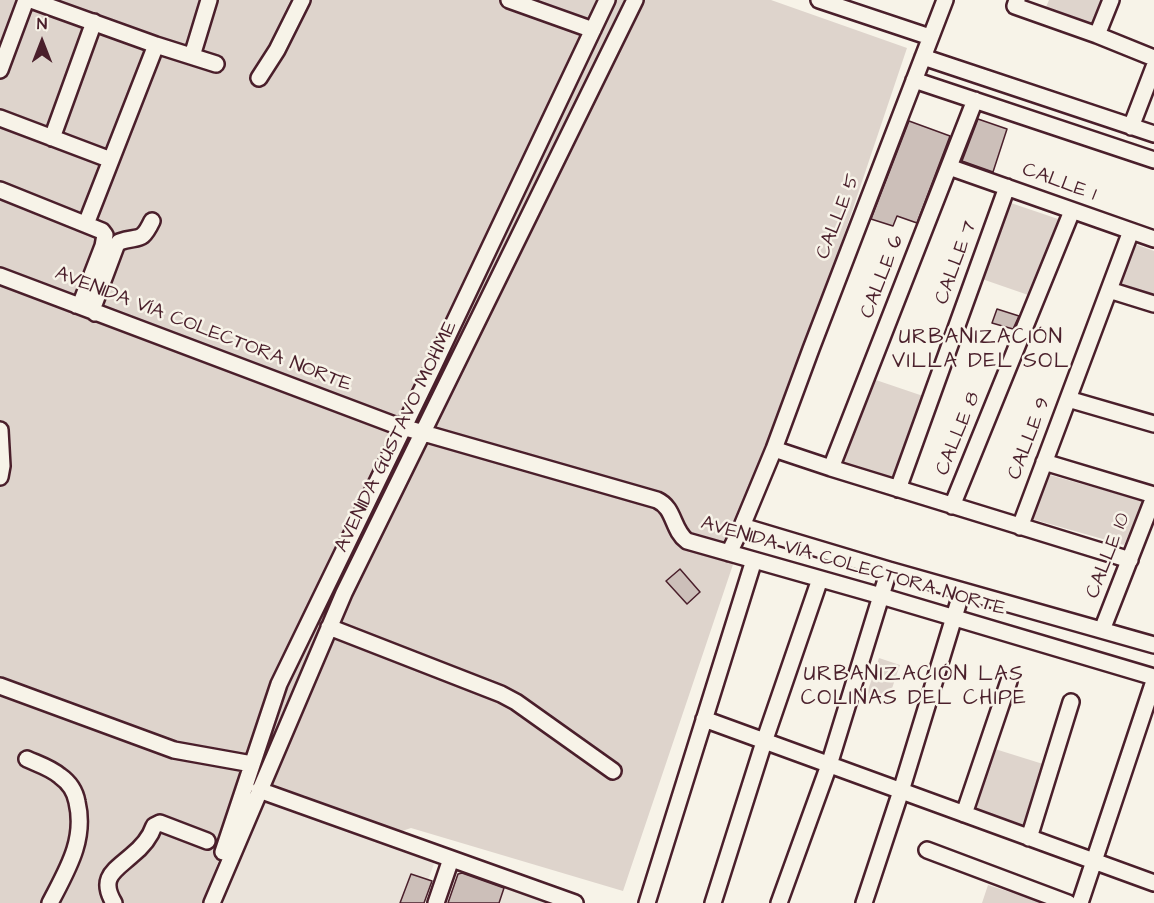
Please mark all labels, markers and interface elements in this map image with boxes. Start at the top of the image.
north arrow [12,12,72,72]
text: N [37,13,47,35]
street label: CALLE 1 [1019,159,1099,207]
street label: CALLE 5 [812,171,866,263]
street label: CALLE 7 [931,218,983,308]
street label: CALLE 6 [856,232,910,322]
street label: AVENIDA VÍA COLECTORA NORTE [51,262,355,398]
street label: AVENIDA GUSTAVO MOHME [331,318,463,556]
district label: URBANIZACIÓN VILLA DEL SOL [892,326,1070,376]
street label: CALLE 8 [931,389,987,479]
street label: CALLE 9 [1003,395,1057,483]
street label: CALLE 10 [1082,510,1136,602]
street label: AVENIDA VÍA COLECTORA NORTE [698,512,1008,622]
district label: URBANIZACIÓN LAS COLINAS DEL CHIPE [801,663,1027,713]

